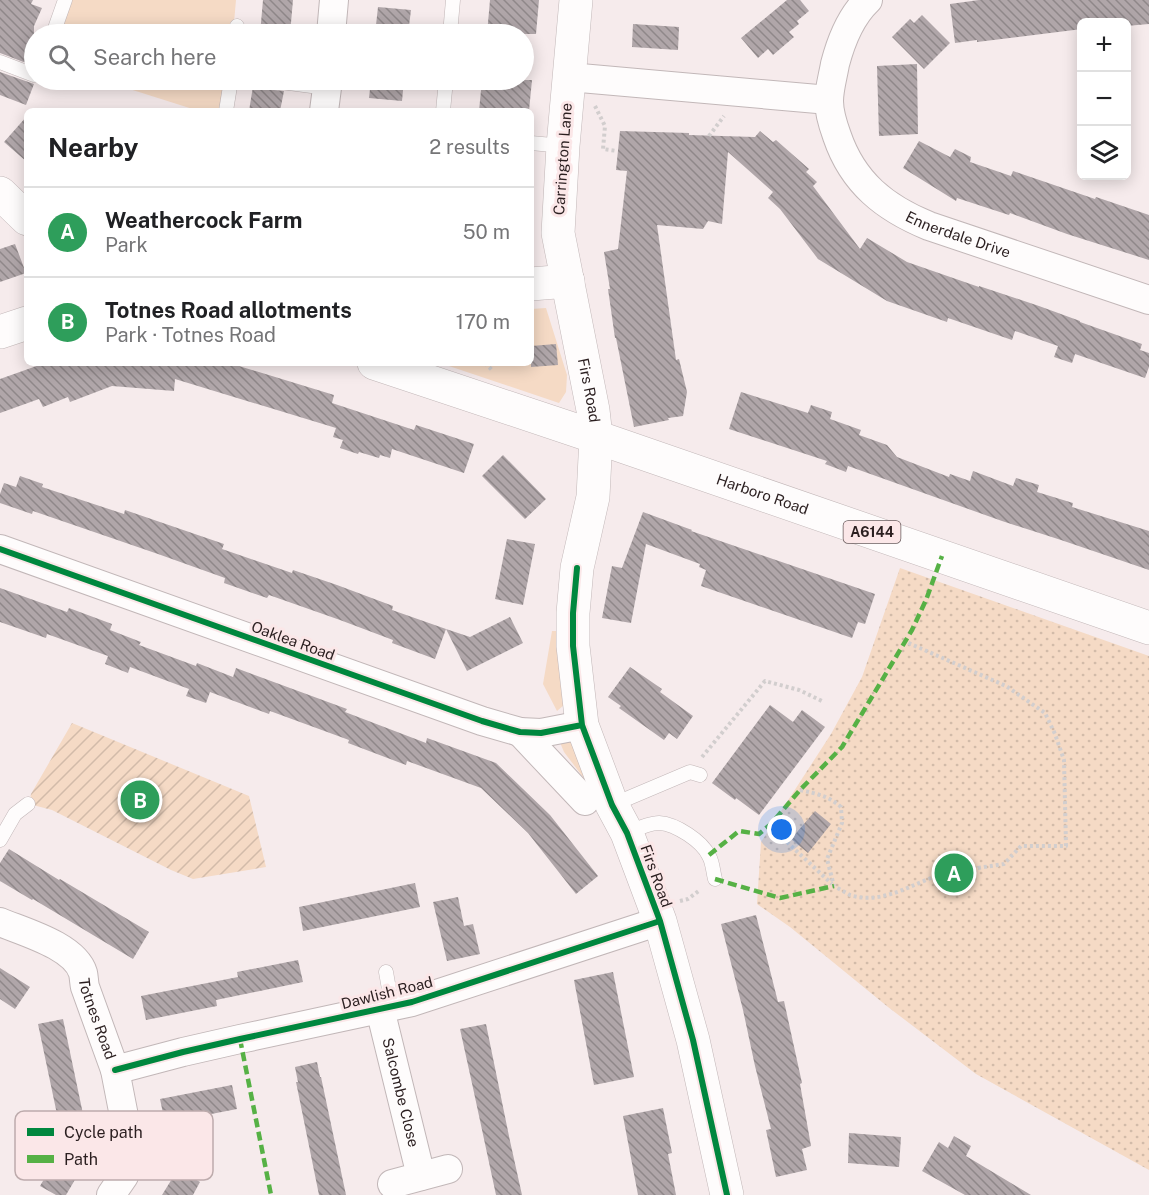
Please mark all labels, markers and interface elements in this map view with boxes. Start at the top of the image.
map controls [1077,18,1131,180]
button: + [1077,18,1131,72]
search box [24,24,534,90]
icon: search [45,41,78,74]
text: Search here [93,44,217,70]
button: − [1077,72,1131,126]
street label: Carrington Lane [550,102,575,216]
button: layers [1077,126,1131,180]
text: Nearby [48,132,138,163]
text: 2 results [429,135,510,159]
text: Weathercock Farm [105,207,303,233]
street label: Ennerdale Drive [903,208,1013,261]
text: A [60,220,75,244]
text: 50 m [463,220,510,244]
text: Park [105,233,148,257]
text: Totnes Road allotments [105,297,352,323]
text: B [61,310,74,334]
text: 170 m [456,310,510,334]
text: Park · Totnes Road [105,323,276,347]
street label: Firs Road [575,356,603,423]
street label: Harboro Road [714,470,811,518]
road number: A6144 [844,521,900,543]
street label: Oaklea Road [249,618,337,663]
pin: B [120,778,160,822]
your location [767,815,796,844]
street label: Firs Road [637,842,676,909]
pin: A [934,850,974,896]
street label: Dawlish Road [339,973,434,1012]
street label: Totnes Road [76,977,119,1062]
street label: Salcombe Close [379,1036,423,1149]
legend [15,1111,213,1180]
text: Cycle path [64,1123,143,1142]
text: Path [64,1150,98,1169]

